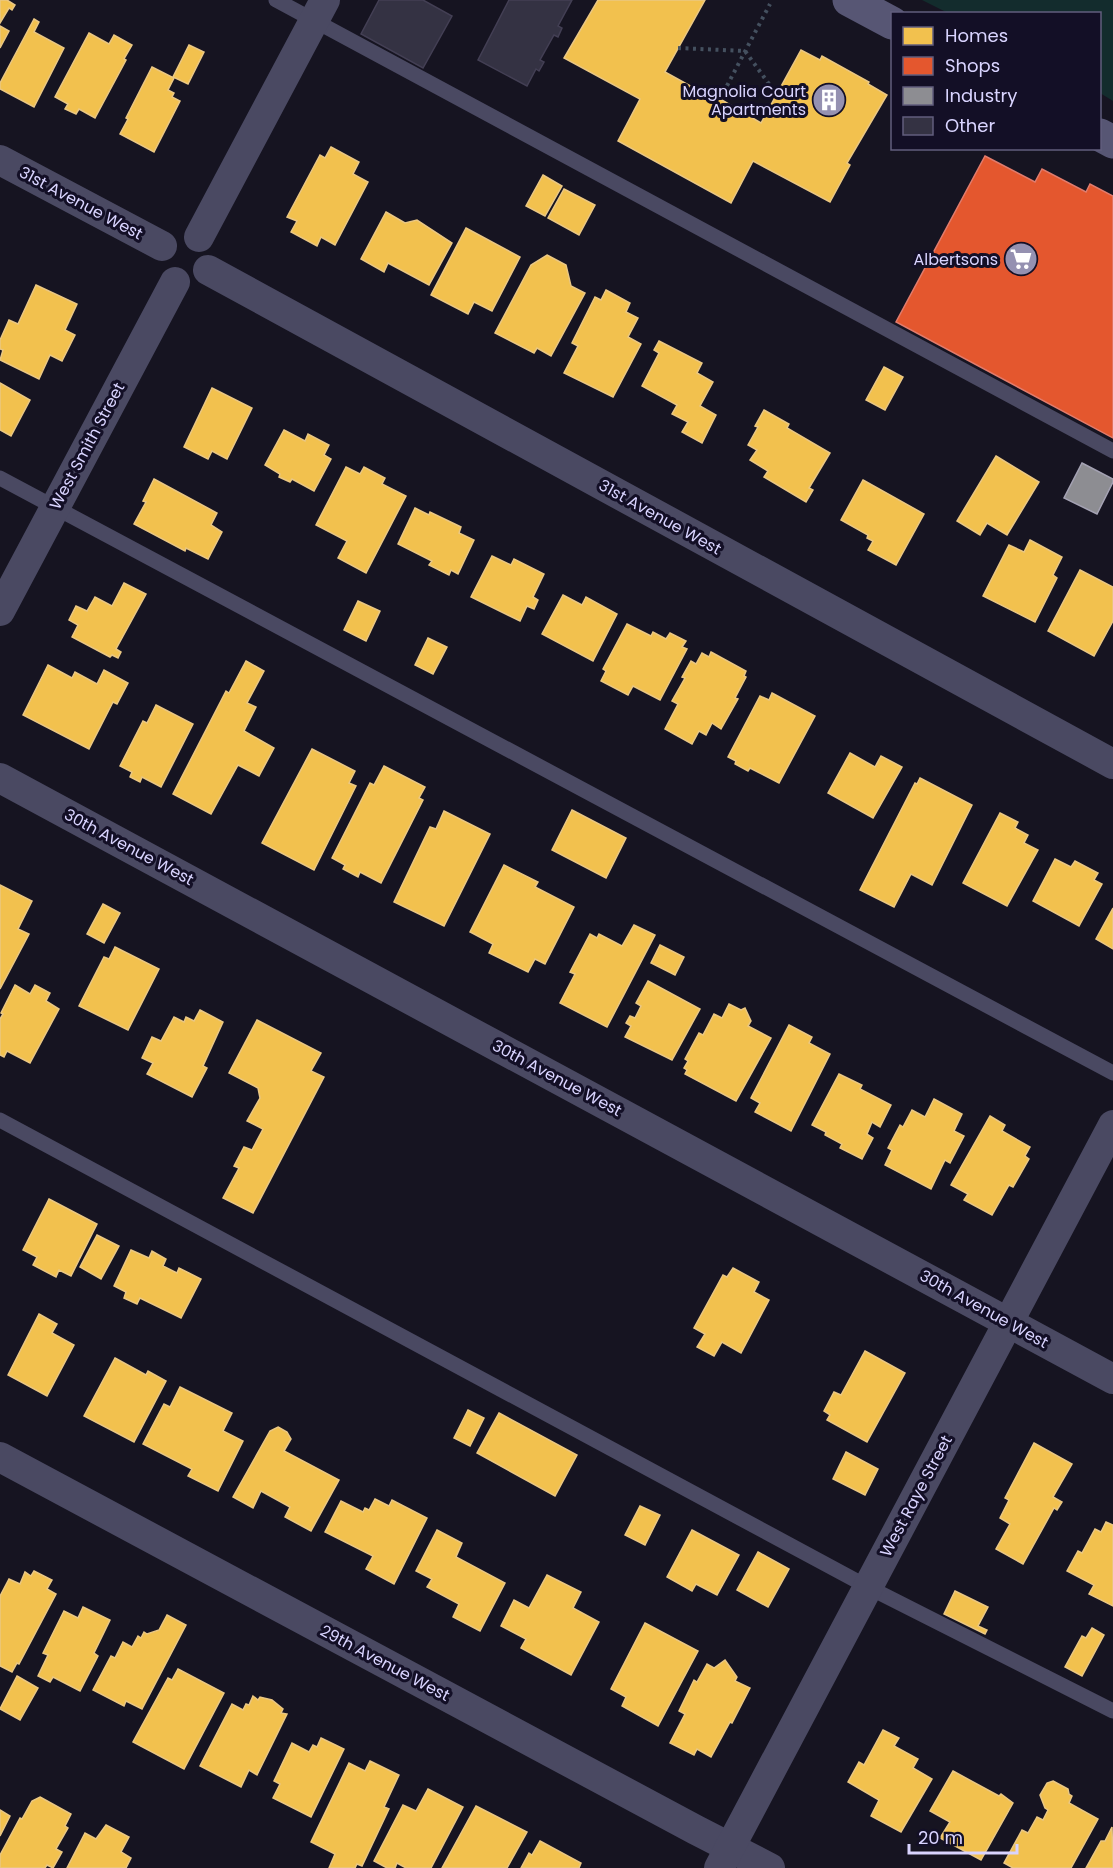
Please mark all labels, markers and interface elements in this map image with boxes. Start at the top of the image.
legend [891,12,1101,150]
text: Homes [945,23,1008,48]
text: Shops [945,53,1000,78]
place label: Magnolia Court Apartments [683,80,806,121]
building icon: Magnolia Court Apartments [811,82,847,118]
text: Industry [945,83,1017,108]
text: Other [945,113,995,138]
street label: 31st Avenue West [15,161,147,245]
supermarket icon: Albertsons [1003,241,1039,277]
place label: Albertsons [914,248,998,271]
street label: West Smith Street [44,378,130,514]
street label: 31st Avenue West [594,474,726,560]
street label: 30th Avenue West [60,803,198,891]
street label: 30th Avenue West [488,1034,626,1122]
street label: 30th Avenue West [916,1264,1053,1354]
street label: West Raye Street [874,1431,958,1561]
street label: 29th Avenue West [316,1619,454,1707]
scale bar [909,1817,1017,1855]
text: 20 m [918,1825,963,1850]

